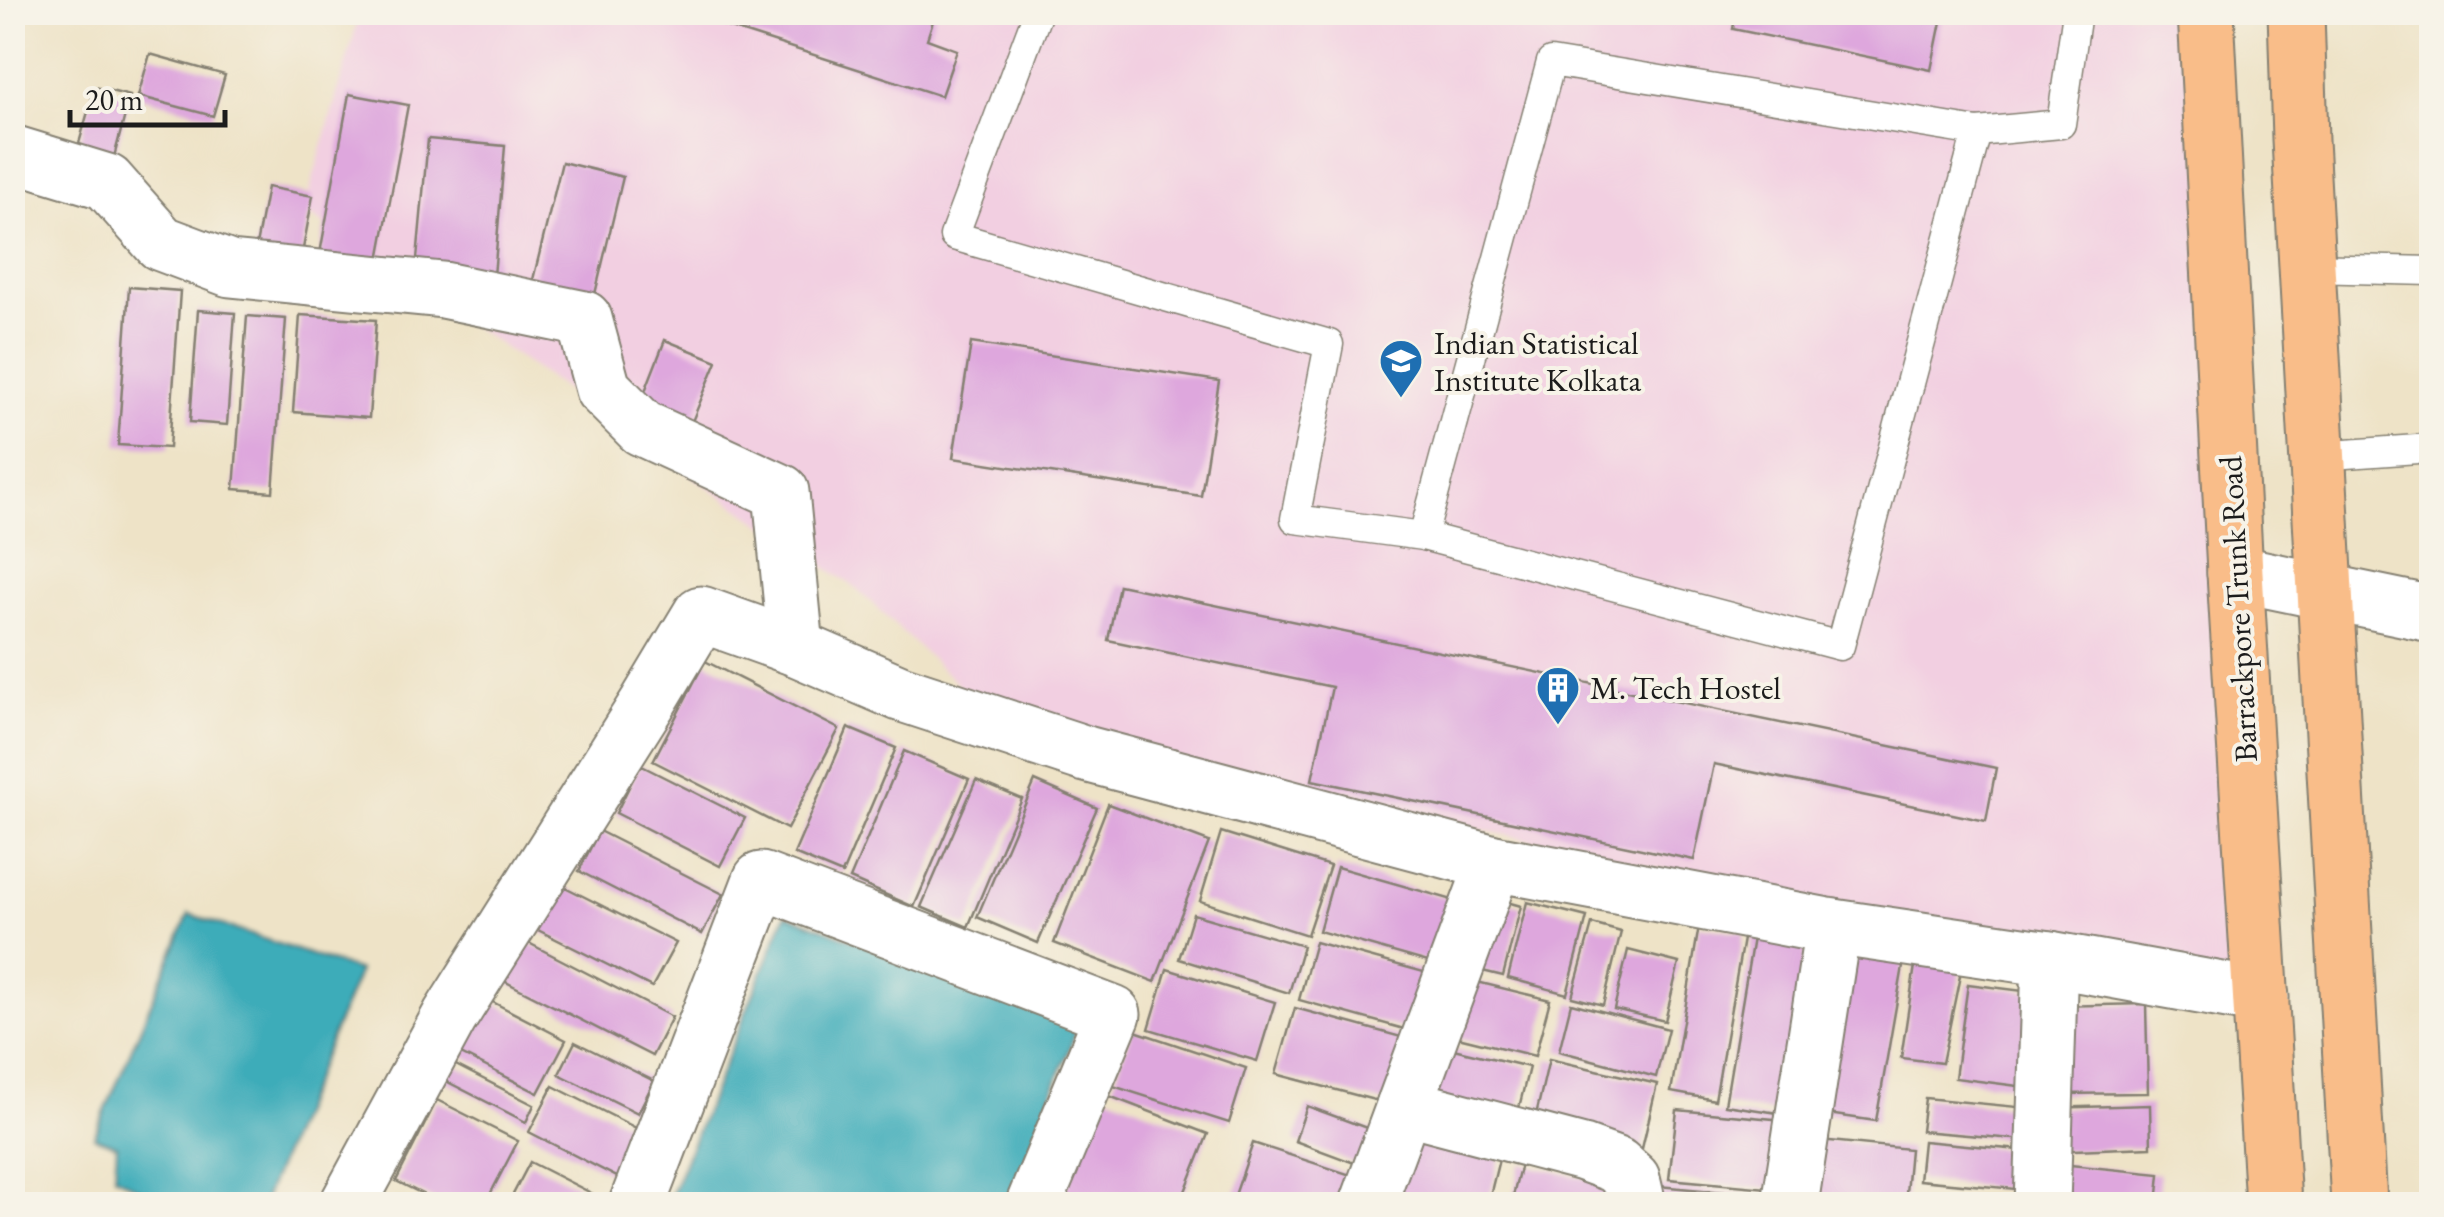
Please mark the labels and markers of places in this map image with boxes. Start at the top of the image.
place label: Indian Statistical Institute Kolkata [1434,322,1641,401]
school or university icon: Indian Statistical Institute Kolkata [1378,338,1424,399]
building icon: M. Tech Hostel [1535,665,1581,726]
place label: M. Tech Hostel [1590,667,1781,709]

